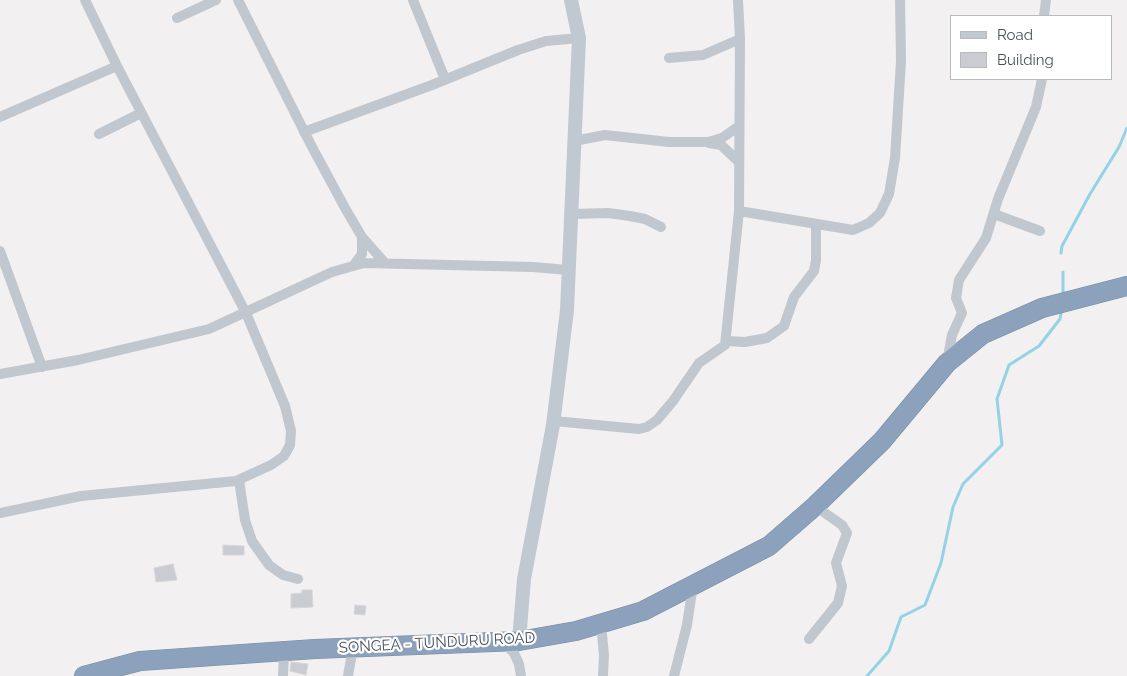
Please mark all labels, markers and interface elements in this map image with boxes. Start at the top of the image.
legend [950,15,1112,80]
text: Road [997,26,1033,44]
text: Building [997,51,1054,69]
street label: SONGEA - TUNDURU ROAD [338,629,536,657]

